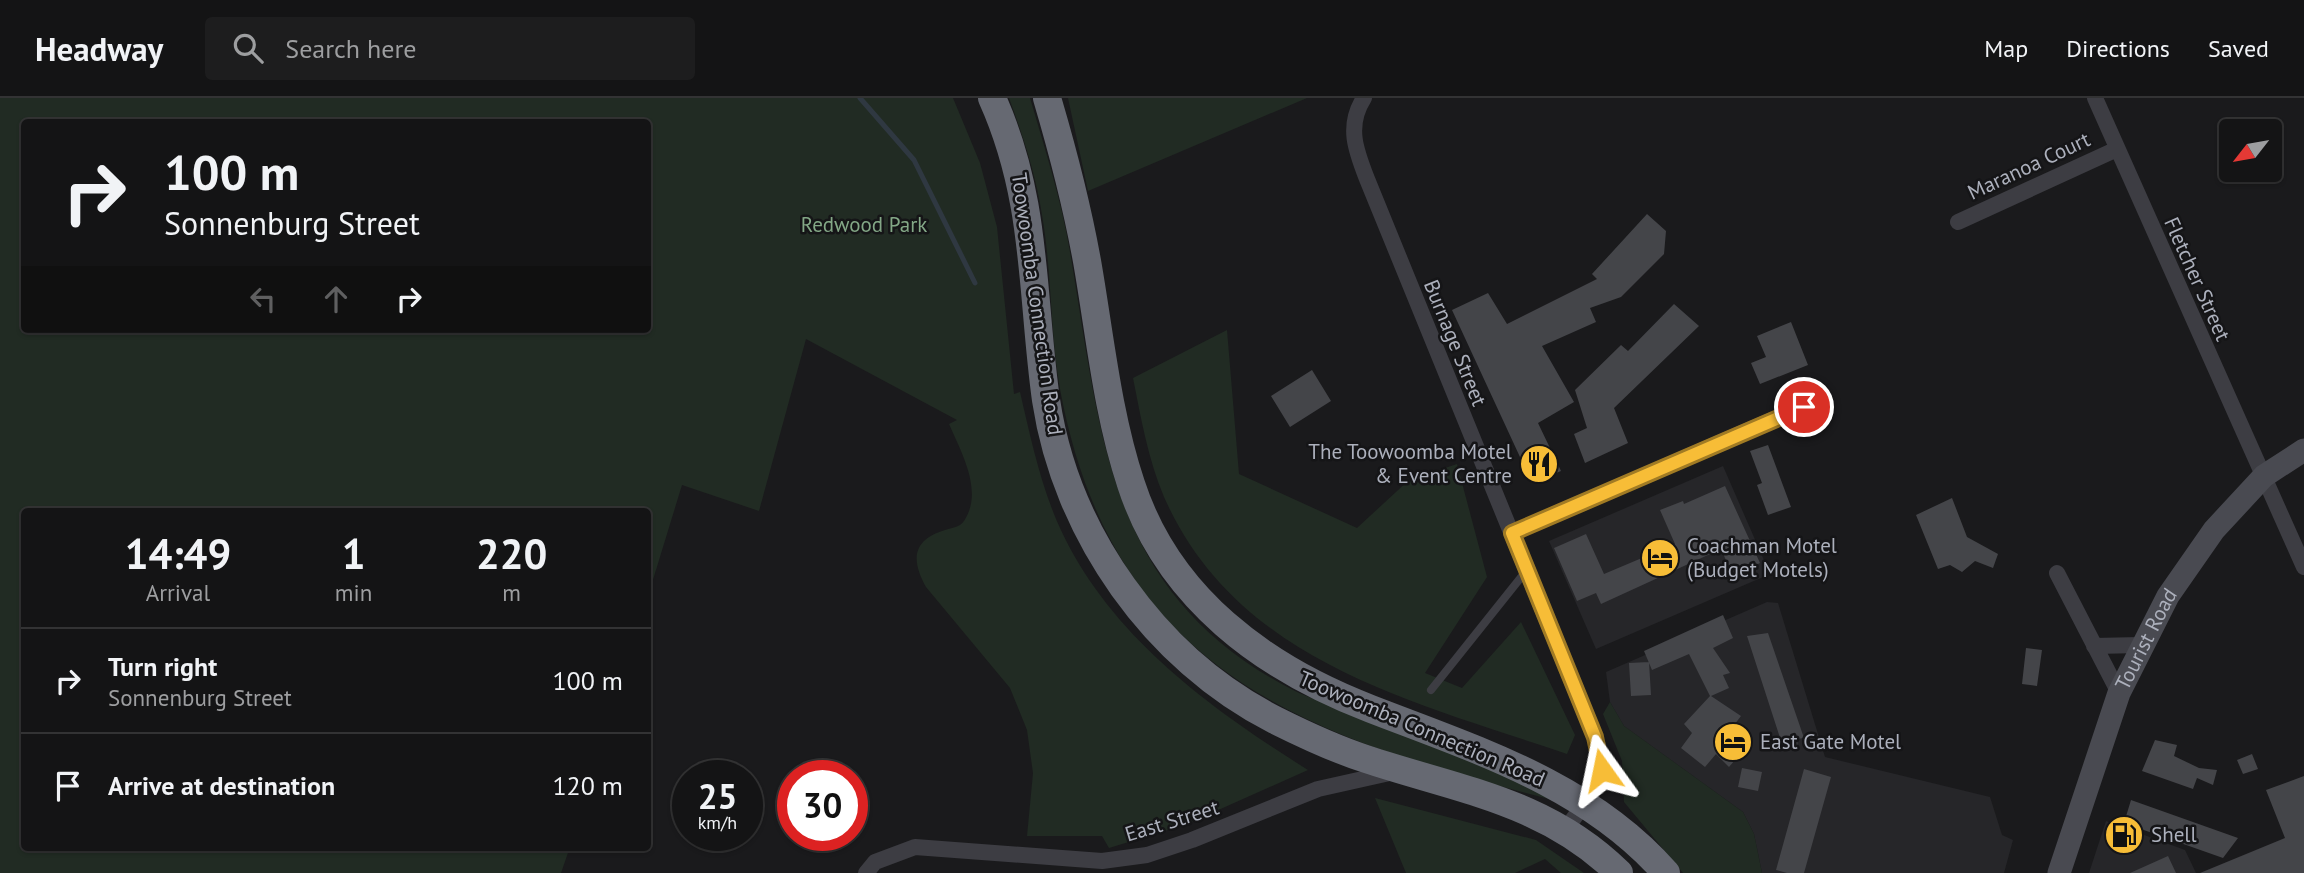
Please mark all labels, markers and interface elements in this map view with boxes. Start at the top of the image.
search box [205,17,695,80]
text: Headway [35,27,163,70]
icon: search [229,29,267,67]
text: Search here [285,32,416,65]
text: Map [1984,33,2028,64]
text: Directions [2066,33,2170,64]
text: Saved [2208,33,2269,64]
north arrow [2219,119,2282,182]
map controls [2219,119,2282,182]
street label: Maranoa Court [1963,125,2094,206]
text: 100 m [164,140,299,204]
icon: right [49,147,140,238]
street label: Toowoomba Connection Road [1006,171,1069,437]
text: Sonnenburg Street [164,202,420,244]
park label: Redwood Park [801,211,927,238]
street label: Fletcher Street [2158,213,2237,345]
street label: Burnage Street [1418,276,1493,410]
icon: left [244,280,282,318]
icon: ahead [317,280,355,318]
icon: right [390,280,428,318]
pin [1774,377,1834,437]
icon: arrive [1785,388,1823,426]
place label: The Toowoomba Motel & Event Centre [1308,438,1512,489]
restaurant icon: The Toowoomba Motel & Event Centre [1518,443,1560,485]
text: 14:49 [125,526,231,581]
text: 1 [342,526,365,581]
text: 220 [476,526,547,581]
place label: Coachman Motel (Budget Motels) [1687,532,1837,583]
hotel icon: Coachman Motel (Budget Motels) [1639,537,1681,579]
text: Arrival [146,578,210,607]
text: min [335,578,372,607]
text: m [502,578,521,607]
street label: Tourist Road [2109,582,2183,694]
text: Turn right [108,650,217,683]
icon: right [49,662,87,700]
text: 100 m [552,664,623,697]
street label: Toowoomba Connection Road [1295,664,1549,793]
text: Sonnenburg Street [108,683,292,712]
hotel icon: East Gate Motel [1712,721,1754,763]
place label: East Gate Motel [1760,728,1901,755]
position arrow [1565,733,1639,807]
speed limit sign: 30 [777,760,868,851]
icon: arrive [49,767,87,805]
text: Arrive at destination [108,769,335,802]
text: 120 m [552,769,623,802]
text: 25 [698,773,737,819]
street label: East Street [1122,793,1222,848]
text: km/h [698,811,737,834]
fuel station icon: Shell [2103,814,2145,856]
place label: Shell [2151,821,2197,848]

